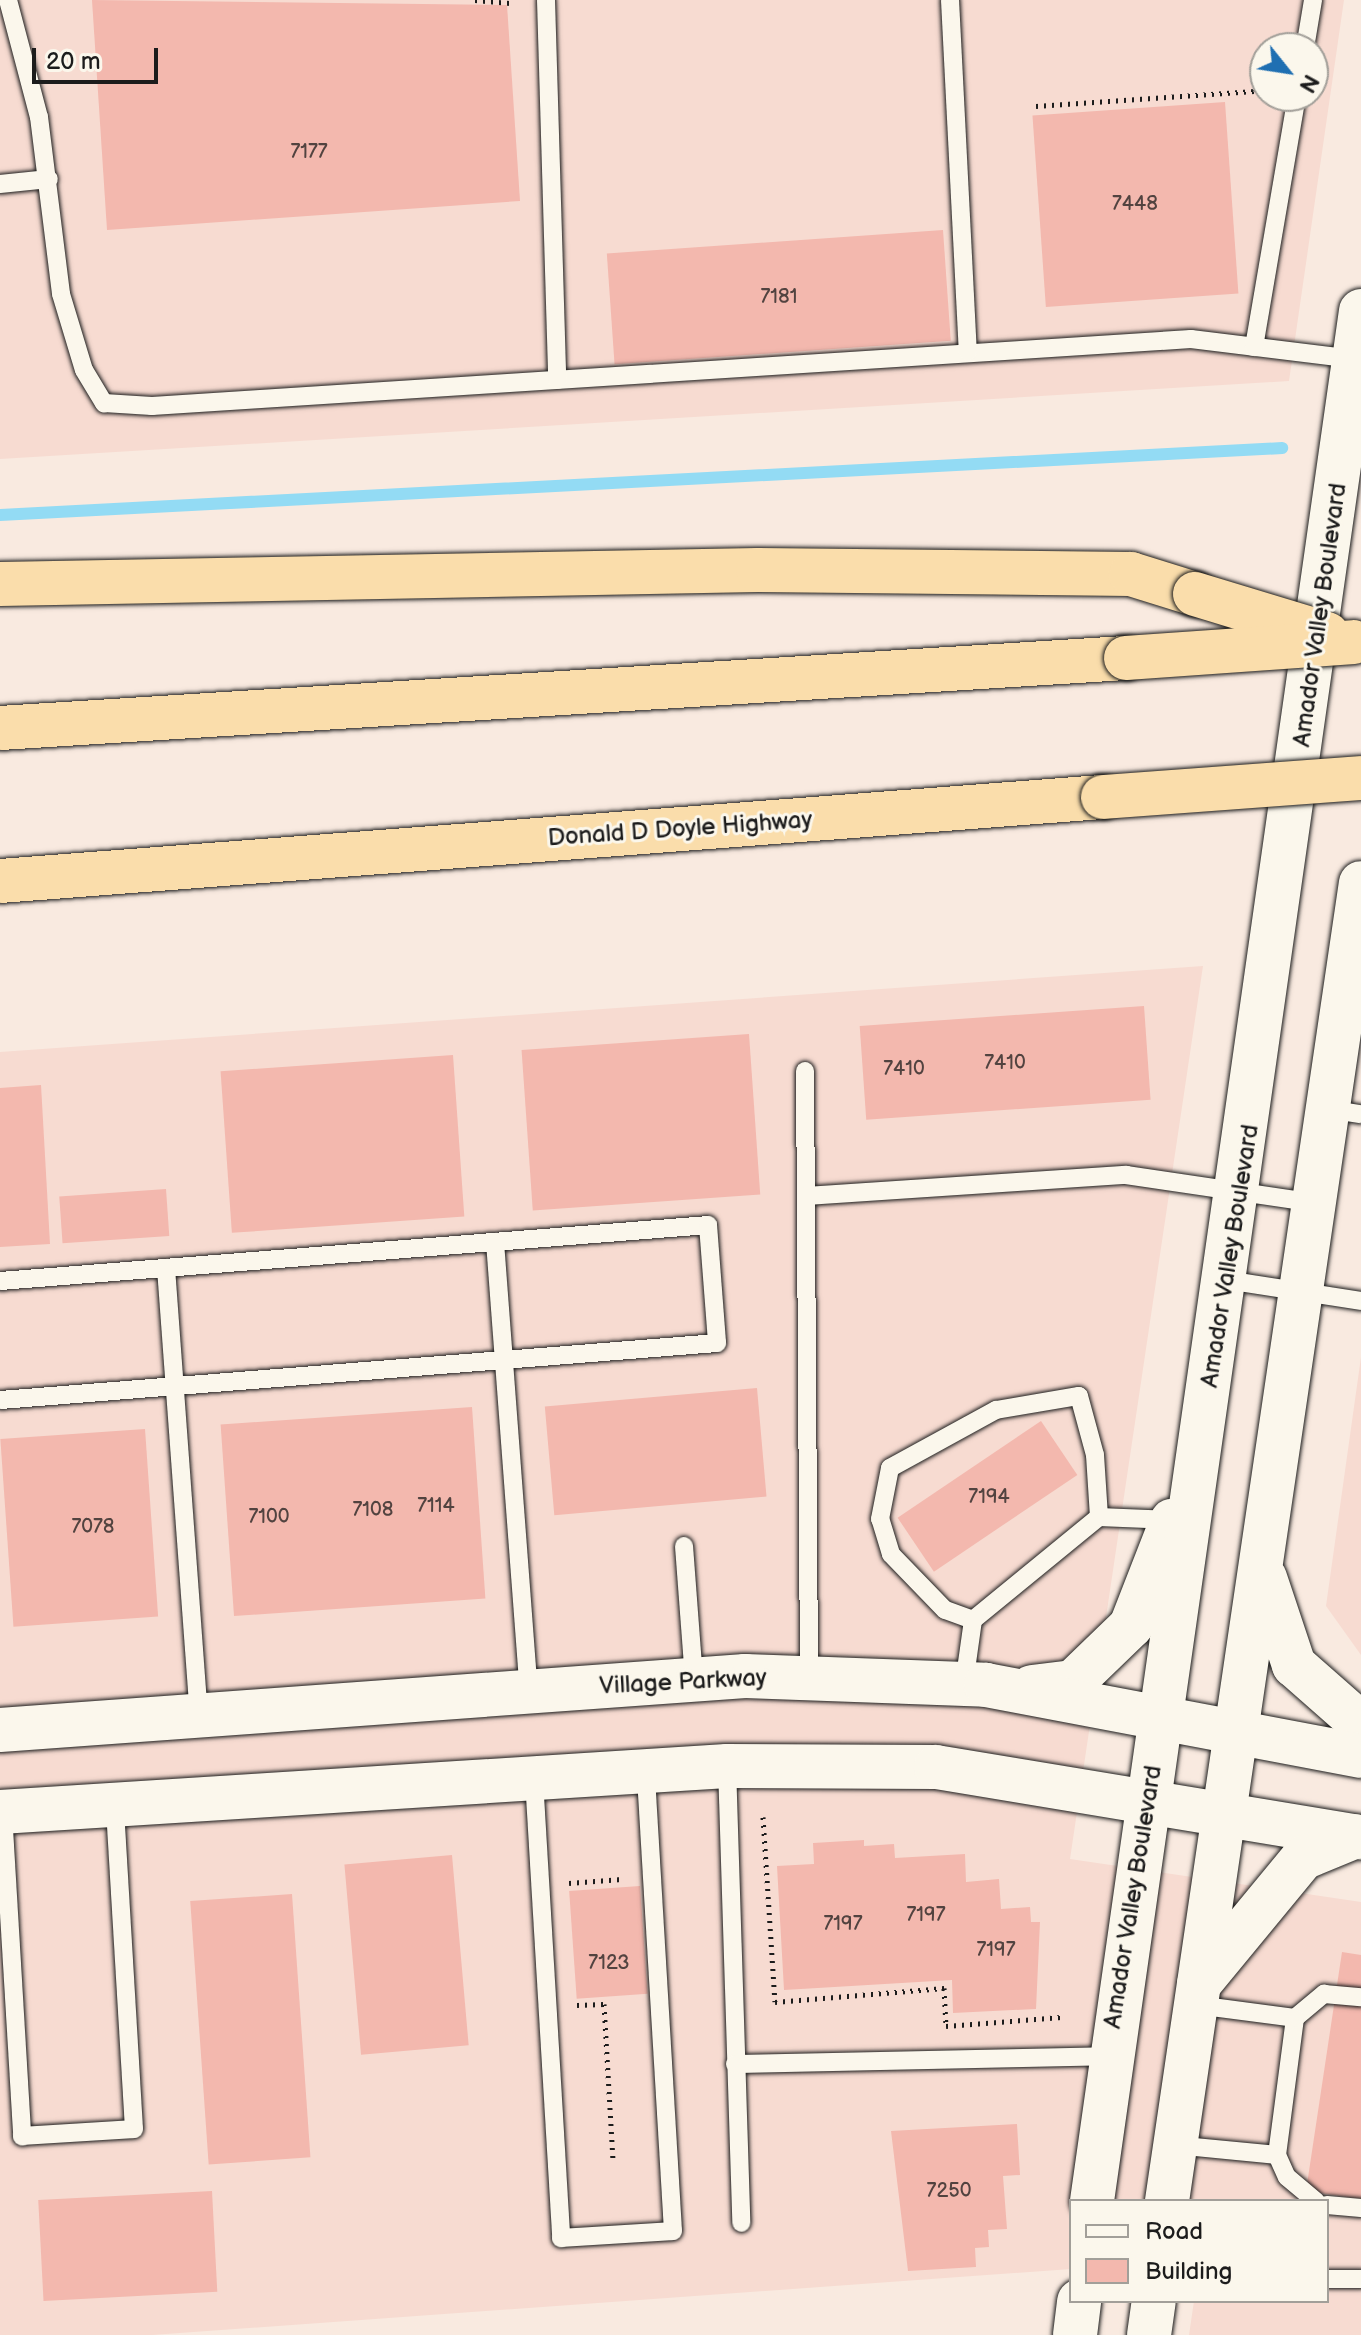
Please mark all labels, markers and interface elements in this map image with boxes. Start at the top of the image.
scale bar [36,32,162,82]
north arrow [1249,32,1329,112]
text: 20 m [46,47,101,76]
text: N [1293,69,1324,97]
house number: 7177 [290,140,328,164]
house number: 7448 [1112,192,1158,216]
house number: 7181 [761,285,797,309]
street label: Amador Valley Boulevard [1287,480,1353,750]
street label: Donald D Doyle Highway [547,805,813,853]
house number: 7410 [984,1051,1026,1075]
house number: 7410 [883,1057,925,1081]
street label: Amador Valley Boulevard [1195,1121,1265,1391]
house number: 7194 [968,1485,1010,1509]
house number: 7114 [417,1494,455,1518]
house number: 7108 [353,1498,393,1522]
house number: 7100 [248,1505,290,1529]
house number: 7078 [71,1515,115,1539]
street label: Village Parkway [599,1663,767,1701]
street label: Amador Valley Boulevard [1098,1762,1168,2032]
house number: 7197 [907,1903,945,1927]
house number: 7197 [824,1912,862,1936]
house number: 7197 [977,1938,1015,1962]
house number: 7123 [588,1951,630,1975]
house number: 7250 [927,2179,971,2203]
legend [1069,2199,1329,2303]
text: Road [1145,2217,1203,2246]
text: Building [1145,2257,1232,2286]

